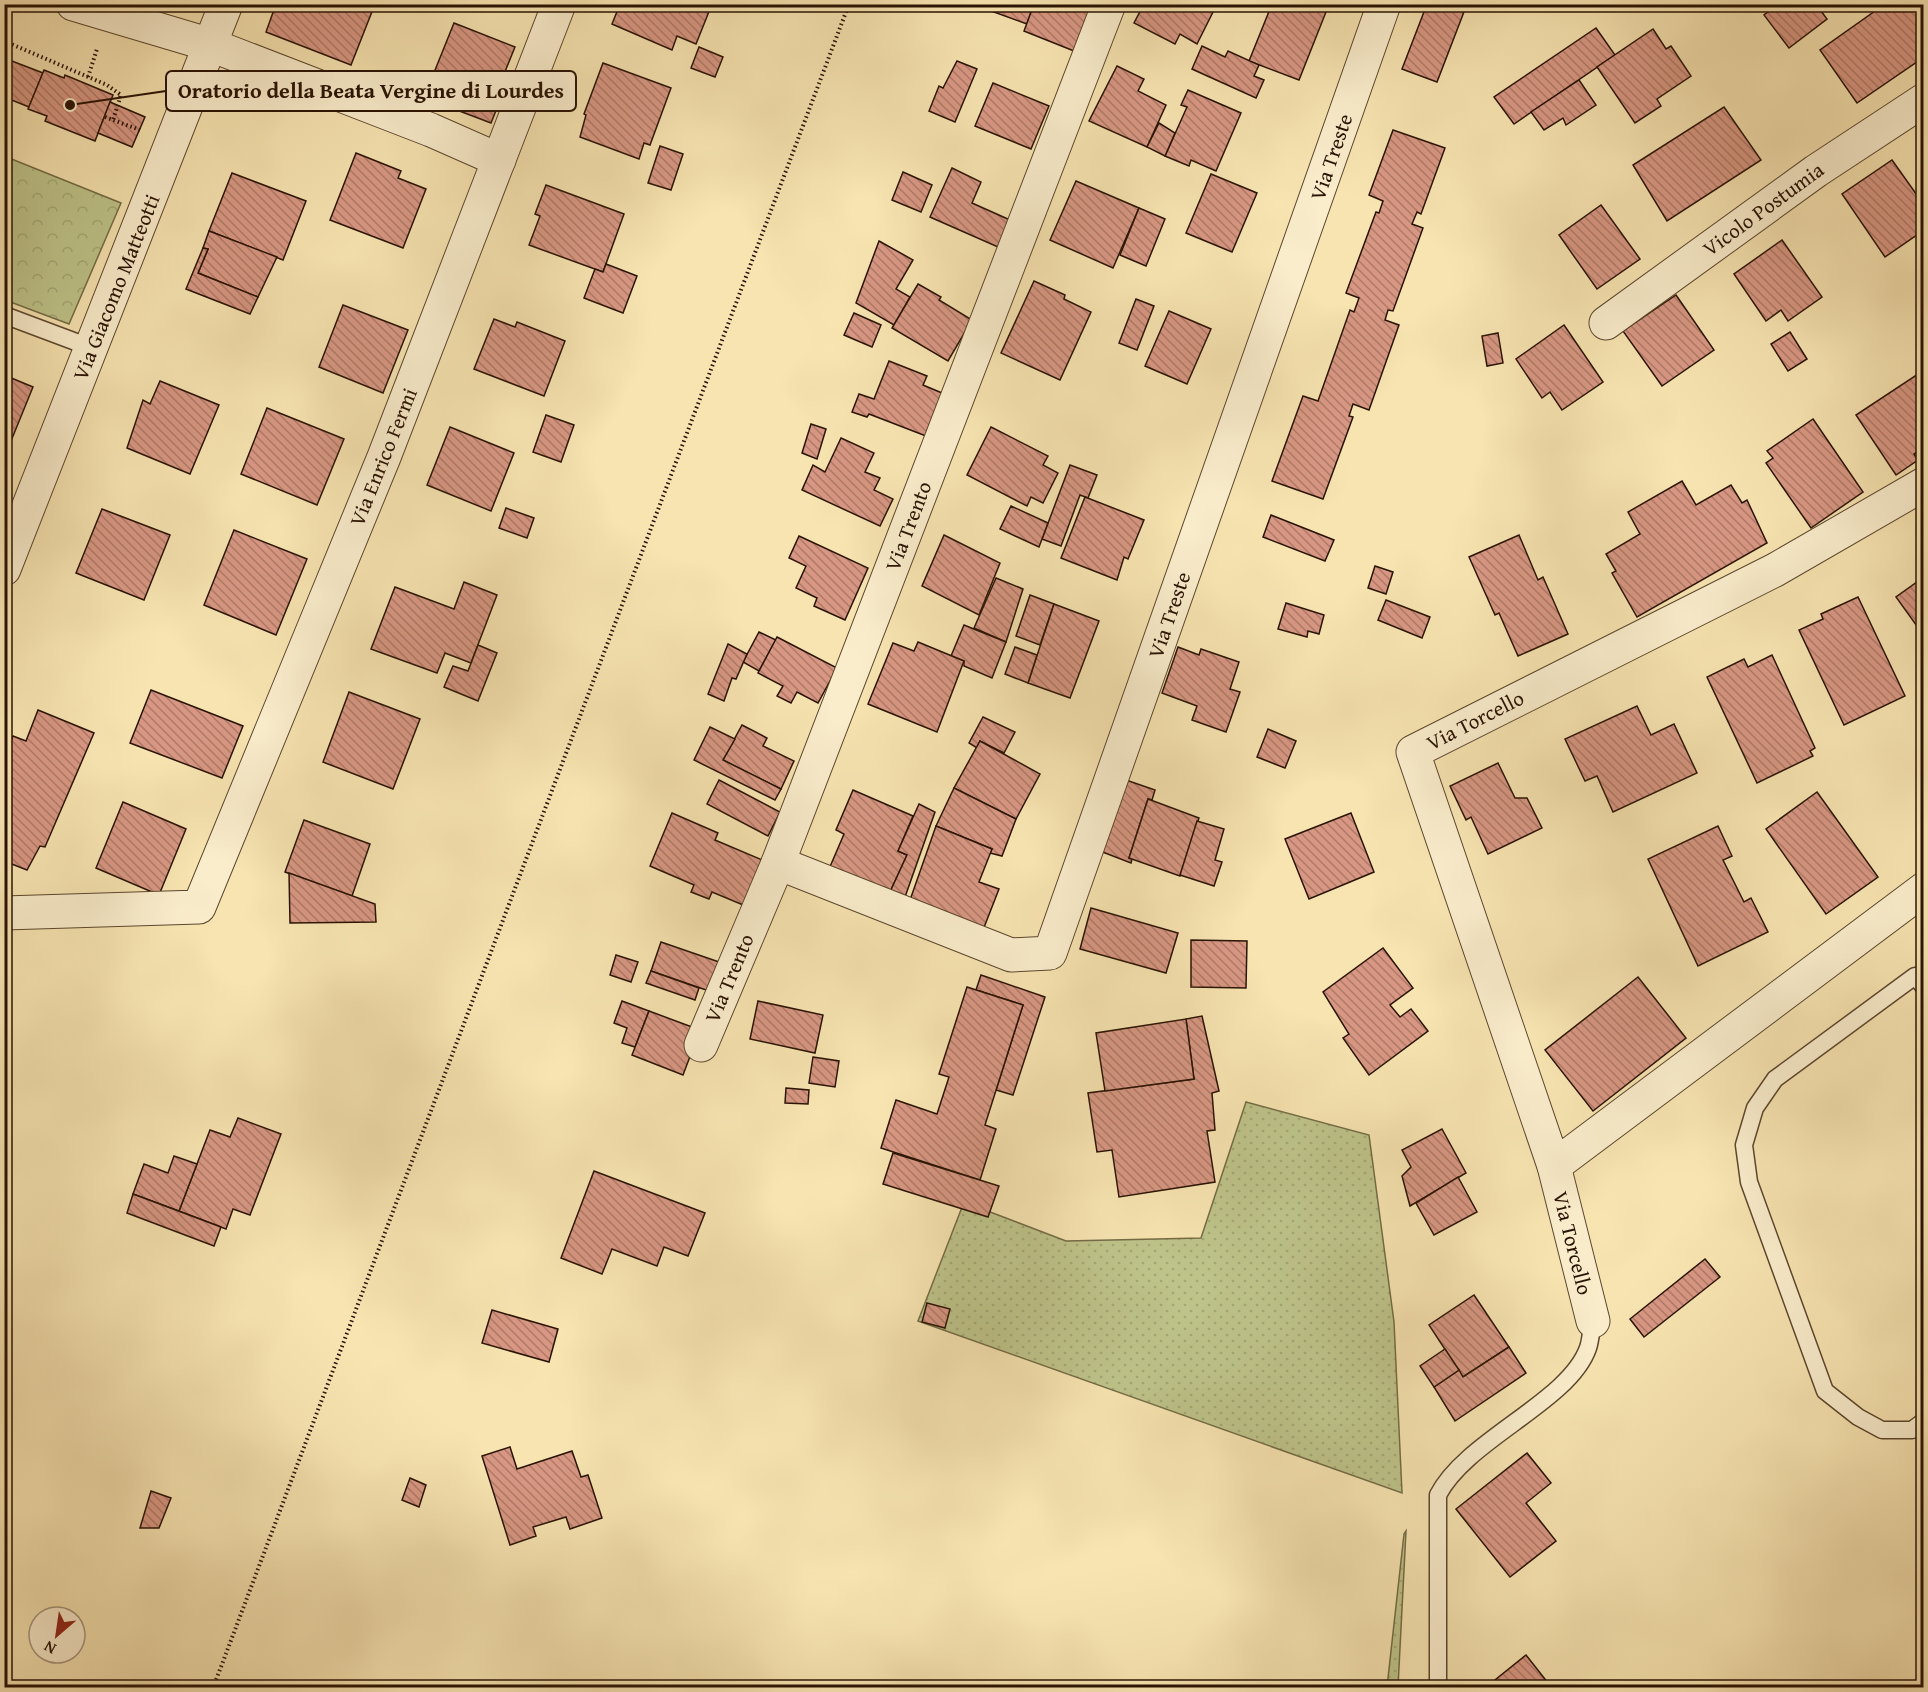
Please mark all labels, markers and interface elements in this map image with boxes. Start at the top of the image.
callout: Oratorio della Beata Vergine di Lourdes [166,71,576,111]
text: Oratorio della Beata Vergine di Lourdes [178,74,564,106]
street label: Via Treste [1302,109,1360,204]
street label: Vicolo Postumia [1696,154,1830,264]
street label: Via Giacomo Matteotti [65,189,168,385]
street label: Via Enrico Fermi [341,383,425,531]
street label: Via Trento [877,477,939,575]
street label: Via Treste [1140,567,1198,662]
street label: Via Torcello [1421,682,1529,758]
street label: Via Trento [696,929,762,1027]
street label: Via Torcello [1545,1188,1601,1298]
north arrow [27,1605,87,1665]
text: N [39,1635,60,1661]

